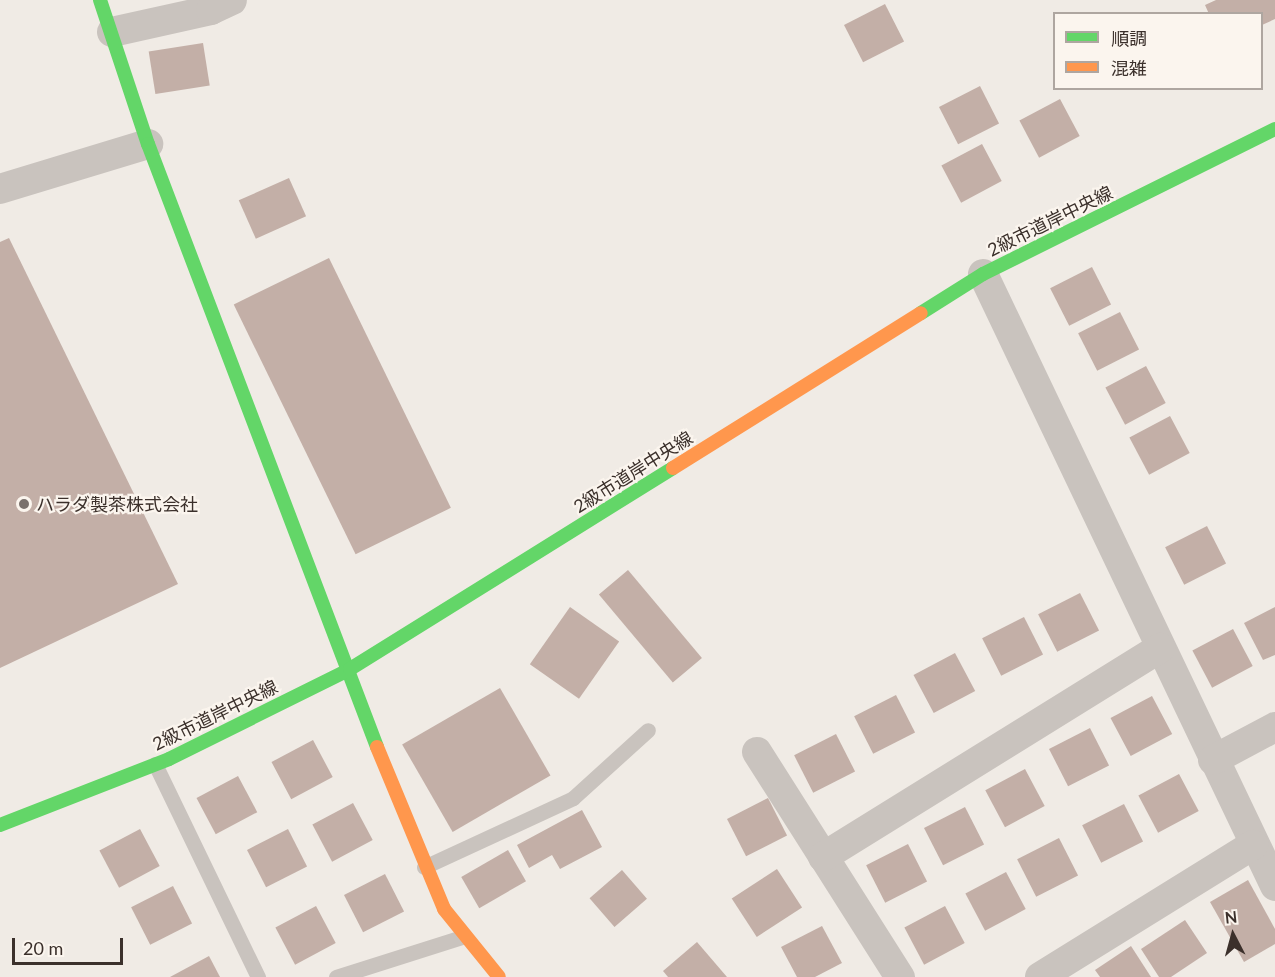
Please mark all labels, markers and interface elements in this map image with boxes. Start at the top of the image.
legend [1053,12,1263,90]
text: 順調 [1111,27,1147,49]
text: 混雑 [1111,57,1147,79]
street label: 2級市道岸中央線 [984,181,1116,261]
street label: 2級市道岸中央線 [569,427,697,517]
place label: ハラダ製茶株式会社 [36,493,198,515]
marker: ハラダ製茶株式会社 [17,497,31,511]
street label: 2級市道岸中央線 [149,675,281,755]
north arrow [1203,905,1263,965]
text: N [1224,907,1238,927]
scale bar [15,926,126,964]
text: 20 m [23,937,63,959]

